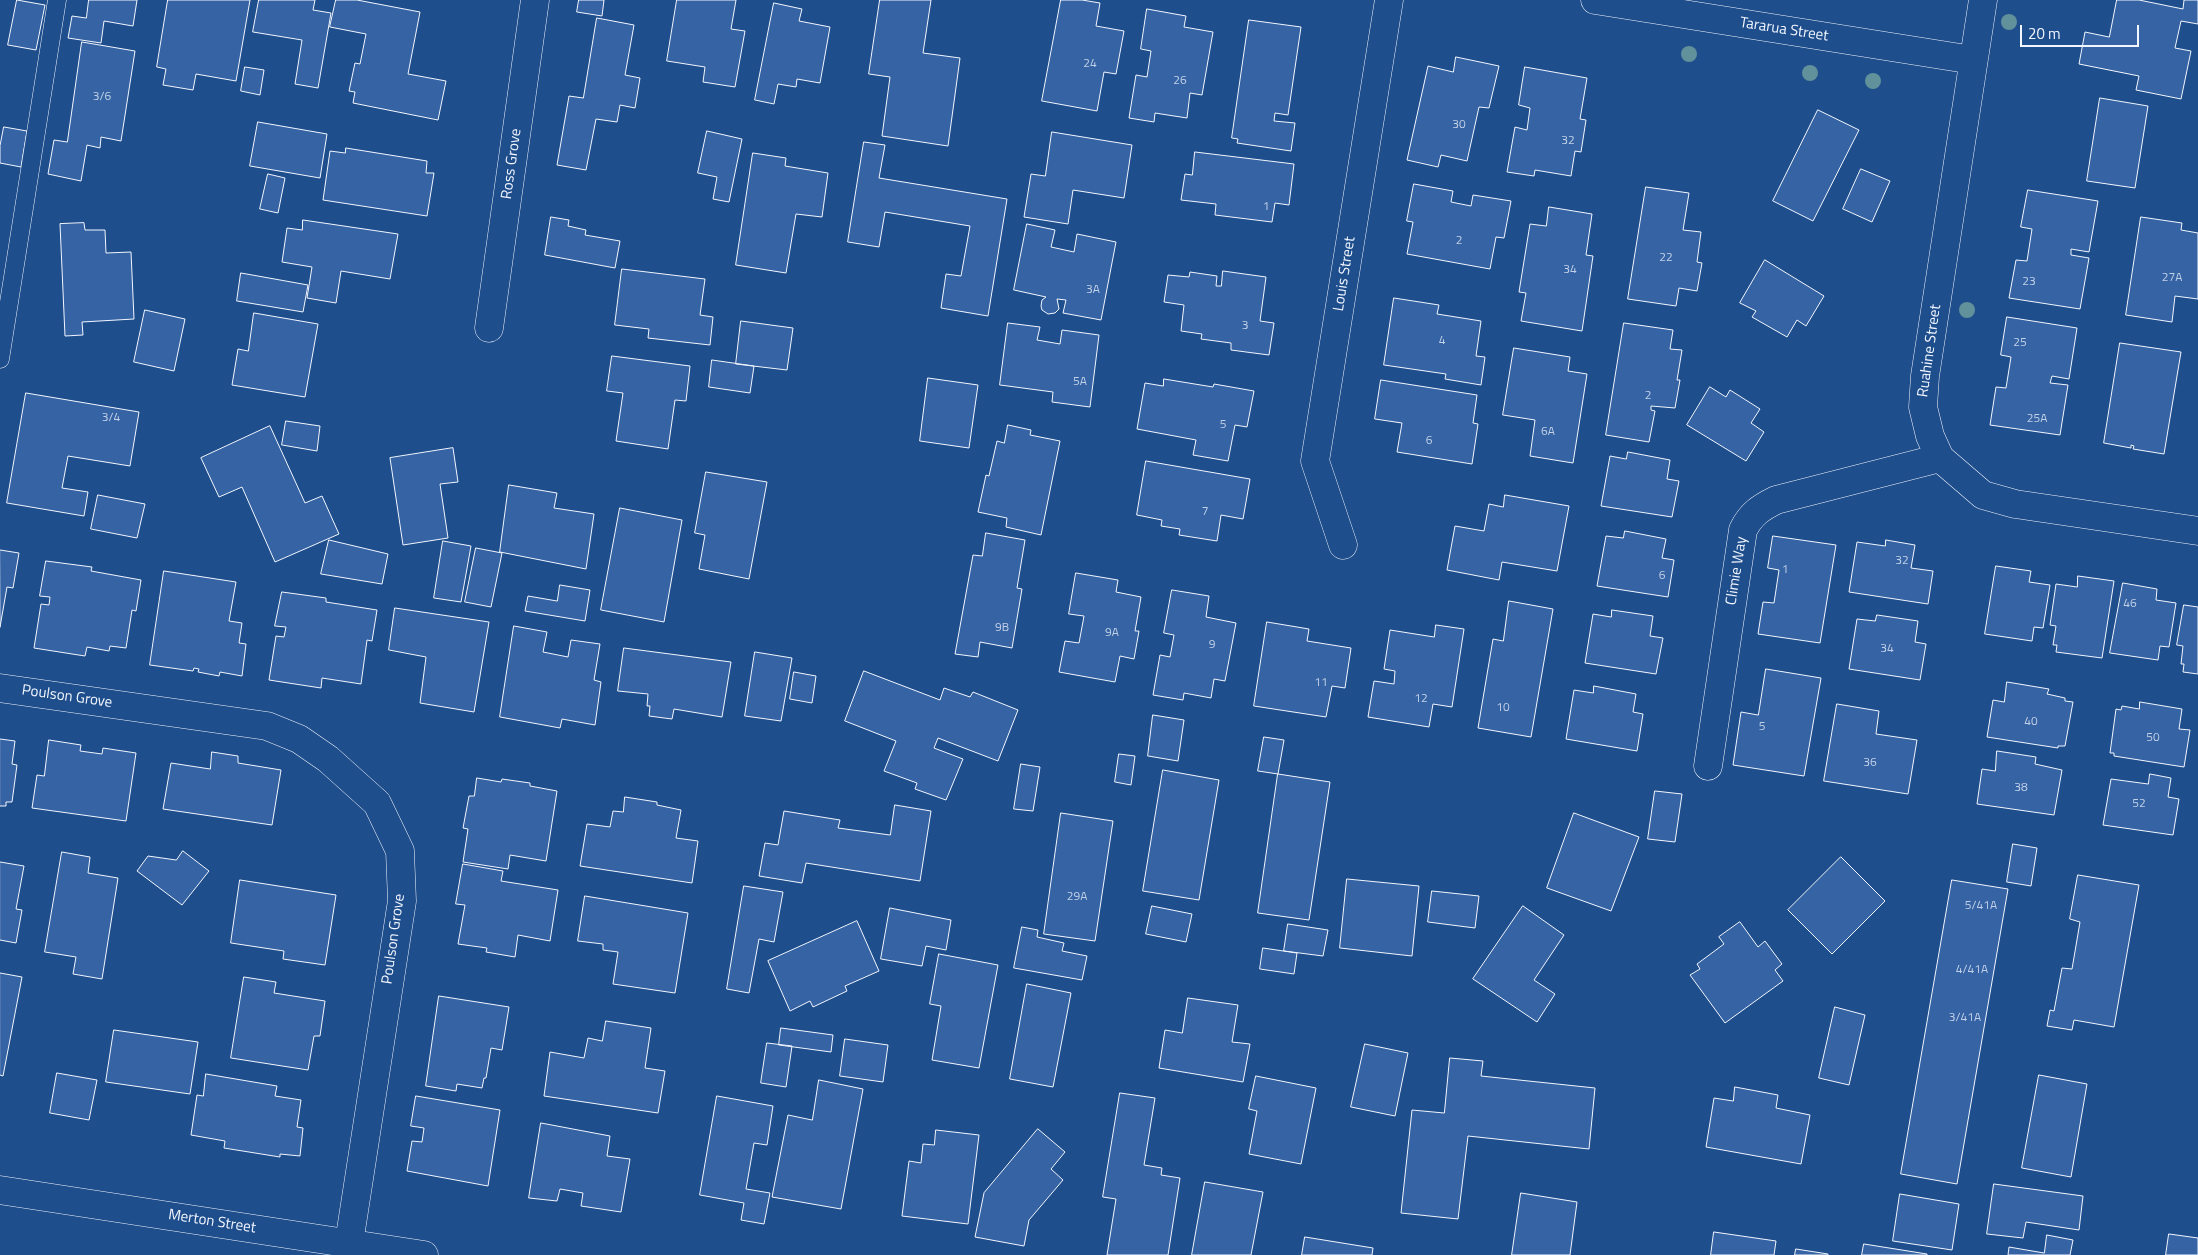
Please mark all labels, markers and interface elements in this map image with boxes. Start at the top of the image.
street label: Tararua Street [1738,14,1830,46]
scale bar [2023,15,2142,47]
text: 20 m [2028,22,2061,45]
house number: 24 [1083,57,1097,71]
house number: 26 [1173,74,1187,88]
house number: 3/6 [93,90,111,104]
house number: 30 [1452,118,1466,132]
street label: Ross Grove [498,128,526,200]
house number: 32 [1561,134,1575,148]
house number: 1 [1263,200,1269,214]
house number: 2 [1456,234,1462,248]
street label: Louis Street [1330,235,1360,313]
house number: 22 [1659,251,1673,265]
house number: 34 [1563,263,1577,277]
house number: 27A [2162,271,2182,285]
house number: 23 [2022,275,2036,289]
house number: 3A [1086,283,1100,297]
street label: Ruahine Street [1915,303,1945,399]
house number: 3 [1242,319,1248,333]
house number: 4 [1439,334,1445,348]
house number: 25 [2013,336,2027,350]
house number: 5A [1073,375,1087,389]
house number: 2 [1645,389,1651,403]
house number: 3/4 [102,411,120,425]
house number: 25A [2027,412,2047,426]
house number: 5 [1220,418,1226,432]
house number: 6A [1541,425,1555,439]
house number: 6 [1426,434,1432,448]
house number: 7 [1202,505,1208,519]
street label: Climie Way [1723,535,1751,607]
house number: 32 [1895,554,1909,568]
house number: 1 [1782,563,1788,577]
house number: 6 [1659,569,1665,583]
house number: 46 [2123,597,2137,611]
house number: 9B [995,621,1009,635]
house number: 9A [1105,626,1119,640]
house number: 9 [1209,638,1215,652]
house number: 34 [1880,642,1894,656]
house number: 11 [1314,676,1328,690]
street label: Poulson Grove [21,682,113,712]
house number: 12 [1414,692,1428,706]
house number: 10 [1496,701,1510,715]
house number: 40 [2024,715,2038,729]
house number: 5 [1759,720,1765,734]
house number: 50 [2146,731,2160,745]
house number: 36 [1863,756,1877,770]
house number: 38 [2014,781,2028,795]
house number: 52 [2132,797,2146,811]
house number: 29A [1067,890,1087,904]
street label: Poulson Grove [379,893,409,985]
house number: 5/41A [1965,899,1997,913]
house number: 4/41A [1956,963,1988,977]
house number: 3/41A [1949,1011,1981,1025]
street label: Merton Street [167,1206,257,1238]

